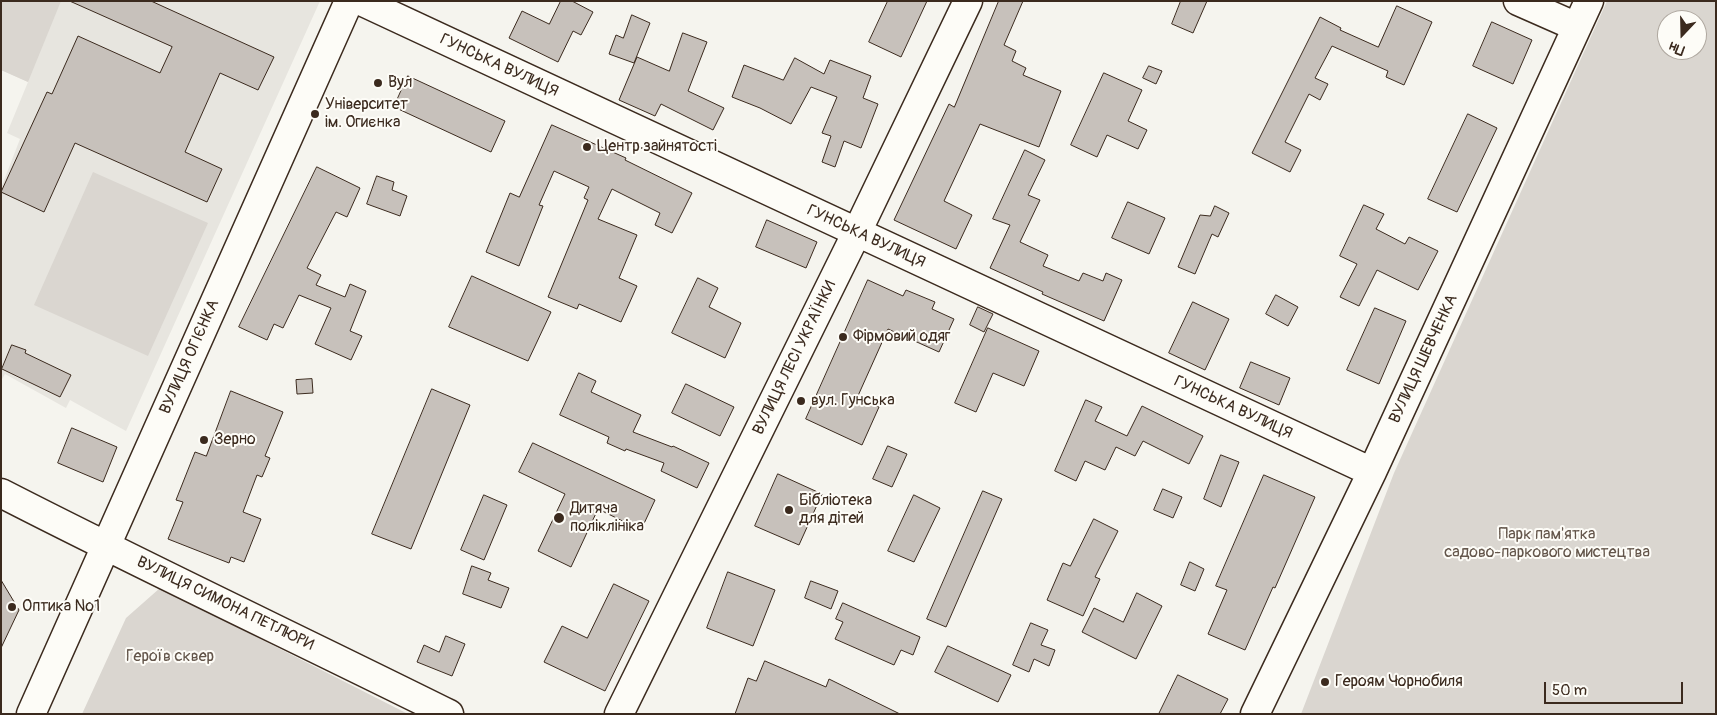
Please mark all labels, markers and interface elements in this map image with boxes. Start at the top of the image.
north arrow [1657,10,1707,60]
street label: ГУНСЬКА ВУЛИЦЯ [437,30,561,102]
text: Пн [1667,38,1687,59]
place label: Вул [388,73,412,93]
marker: Вул [372,77,384,89]
place label: Університет ім. Огиєнка [325,95,408,133]
marker: Університет ім. Огиєнка [309,108,321,120]
place label: Центр зайнятості [597,137,717,157]
marker: Центр зайнятості [581,141,593,153]
street label: ГУНСЬКА ВУЛИЦЯ [804,201,928,273]
street label: ВУЛИЦЯ ЛЕСІ УКРАЇНКИ [749,278,841,438]
street label: ВУЛИЦЯ ШЕВЧЕНКА [1386,291,1462,427]
street label: ВУЛИЦЯ ОГІЄНКА [156,297,224,417]
place label: Фірмовий одяг [853,327,951,347]
marker: Фірмовий одяг [837,331,849,343]
street label: ГУНСЬКА ВУЛИЦЯ [1171,372,1295,444]
place label: вул. Гунська [811,391,895,411]
marker: вул. Гунська [795,395,807,407]
place label: Зерно [214,430,256,450]
marker: Зерно [198,434,210,446]
place label: Бібліотека для дітей [799,491,872,529]
place label: Дитяча поліклініка [570,499,644,537]
marker: Бібліотека для дітей [783,504,795,516]
marker: Дитяча поліклініка [552,511,566,525]
park label: Парк пам'ятка садово-паркового мистецтва [1444,525,1650,563]
street label: ВУЛИЦЯ СИМОНА ПЕТЛЮРИ [133,553,317,655]
place label: Оптика №1 [22,597,100,617]
marker: Оптика №1 [6,601,18,613]
park label: Героїв сквер [126,647,214,667]
place label: Героям Чорнобиля [1335,672,1463,692]
scale bar [1547,672,1686,704]
marker: Героям Чорнобиля [1319,676,1331,688]
text: 50 m [1552,681,1587,700]

